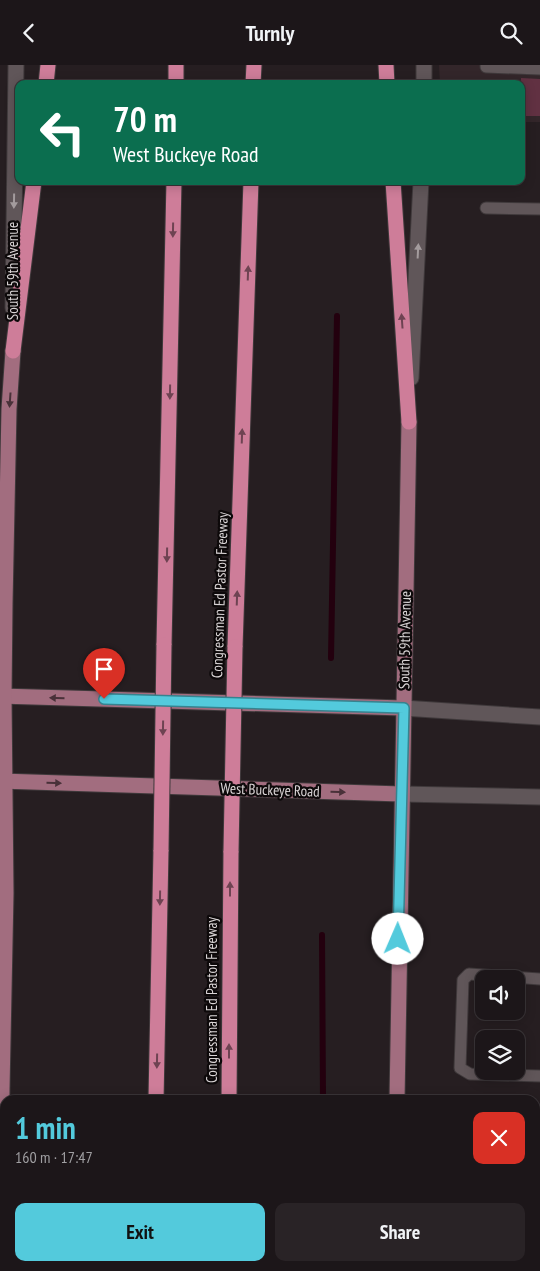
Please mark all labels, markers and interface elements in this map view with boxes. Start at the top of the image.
icon: back [15,19,43,47]
text: Turnly [246,19,294,47]
icon: search [497,19,525,47]
text: 70 m [113,96,177,142]
icon: left [30,100,95,165]
text: West Buckeye Road [113,140,259,168]
one-way arrow [10,193,18,209]
street label: South 59th Avenue [3,222,22,320]
one-way arrow [169,222,177,238]
one-way arrow [415,243,423,259]
one-way arrow [244,265,252,281]
one-way arrow [397,313,405,329]
one-way arrow [166,385,174,401]
one-way arrow [5,392,13,408]
one-way arrow [238,427,246,443]
street label: Congressman Ed Pastor Freeway [207,511,232,678]
one-way arrow [162,547,170,563]
one-way arrow [233,590,241,606]
street label: South 59th Avenue [394,591,415,689]
pin [83,648,125,699]
icon: arrive [90,655,118,683]
one-way arrow [49,694,65,702]
one-way arrow [159,721,167,737]
street label: West Buckeye Road [220,778,320,801]
one-way arrow [46,779,62,787]
one-way arrow [331,788,347,796]
one-way arrow [226,881,234,897]
one-way arrow [156,891,164,907]
position arrow [371,912,423,964]
street label: Congressman Ed Pastor Freeway [202,917,221,1083]
map controls [475,970,525,1080]
button: sound [475,970,525,1020]
button: layers [475,1030,525,1080]
one-way arrow [225,1043,233,1059]
one-way arrow [152,1053,160,1069]
text: 1 min [15,1108,76,1147]
button: close [473,1112,525,1164]
text: 160 m · 17:47 [15,1147,93,1167]
button: Exit [15,1203,265,1261]
button: Share [275,1203,525,1261]

